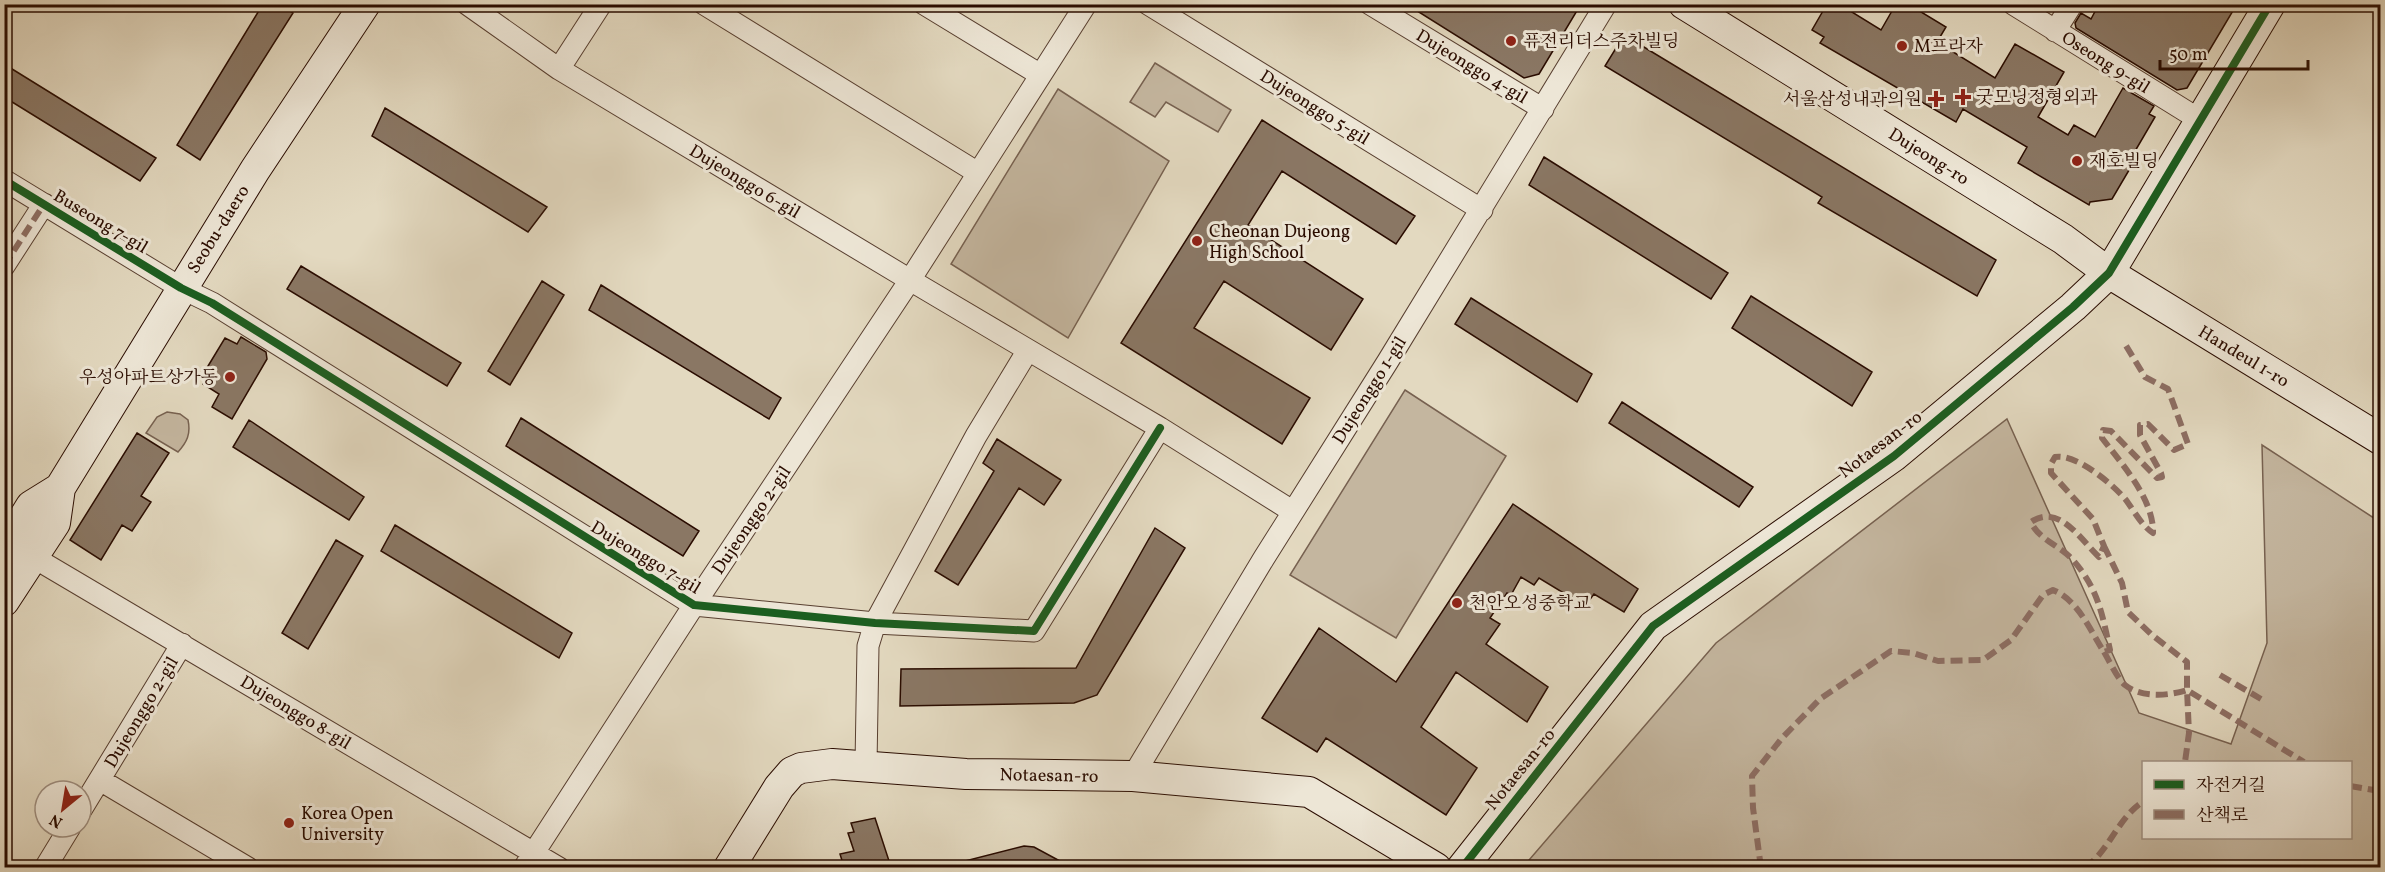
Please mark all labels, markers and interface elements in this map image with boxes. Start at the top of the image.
street label: Dujeonggo 4-gil [1411,24,1532,111]
street label: Oseong 9-gil [2056,26,2154,100]
place label: 퓨전리더스주차빌딩 [1523,30,1680,55]
scale bar [2160,33,2308,71]
marker: 퓨전리더스주차빌딩 [1504,34,1518,48]
place label: M프라자 [1914,35,1984,60]
marker: M프라자 [1895,39,1909,53]
text: 50 m [2169,43,2208,68]
street label: Dujeonggo 5-gil [1255,65,1374,152]
place label: 굿모닝정형외과 [1976,86,2098,111]
place label: 서울삼성내과의원 [1783,88,1922,113]
marker: 굿모닝정형외과 [1954,88,1972,106]
marker: 서울삼성내과의원 [1927,90,1945,108]
street label: Dujeong-ro [1883,123,1973,192]
street label: Dujeonggo 6-gil [684,139,805,225]
place label: 재호빌딩 [2089,150,2159,175]
marker: 재호빌딩 [2070,154,2084,168]
street label: Seobu-daero [182,181,256,279]
street label: Buseong 7-gil [48,184,152,260]
place label: Cheonan Dujeong High School [1209,220,1350,266]
marker: Cheonan Dujeong High School [1190,234,1204,248]
street label: Handeul 1-ro [2193,320,2293,394]
street label: Dujeonggo 1-gil [1327,332,1413,449]
place label: 우성아파트상가동 [79,366,218,391]
marker: 우성아파트상가동 [223,370,237,384]
street label: Notaesan-ro [1834,405,1928,485]
street label: Dujeonggo 2-gil [707,462,798,580]
street label: Dujeonggo 7-gil [585,516,705,601]
place label: 천안오성중학교 [1469,592,1591,617]
marker: 천안오성중학교 [1450,596,1464,610]
street label: Dujeonggo 2-gil [99,652,185,773]
street label: Dujeonggo 8-gil [235,670,355,756]
street label: Notaesan-ro [1480,724,1562,816]
legend [2142,761,2352,839]
street label: Notaesan-ro [999,763,1099,790]
text: 자전거길 [2196,774,2266,799]
north arrow [33,779,93,839]
place label: Korea Open University [301,802,394,848]
text: 산책로 [2196,804,2248,829]
text: N [46,808,67,833]
marker: Korea Open University [282,816,296,830]

